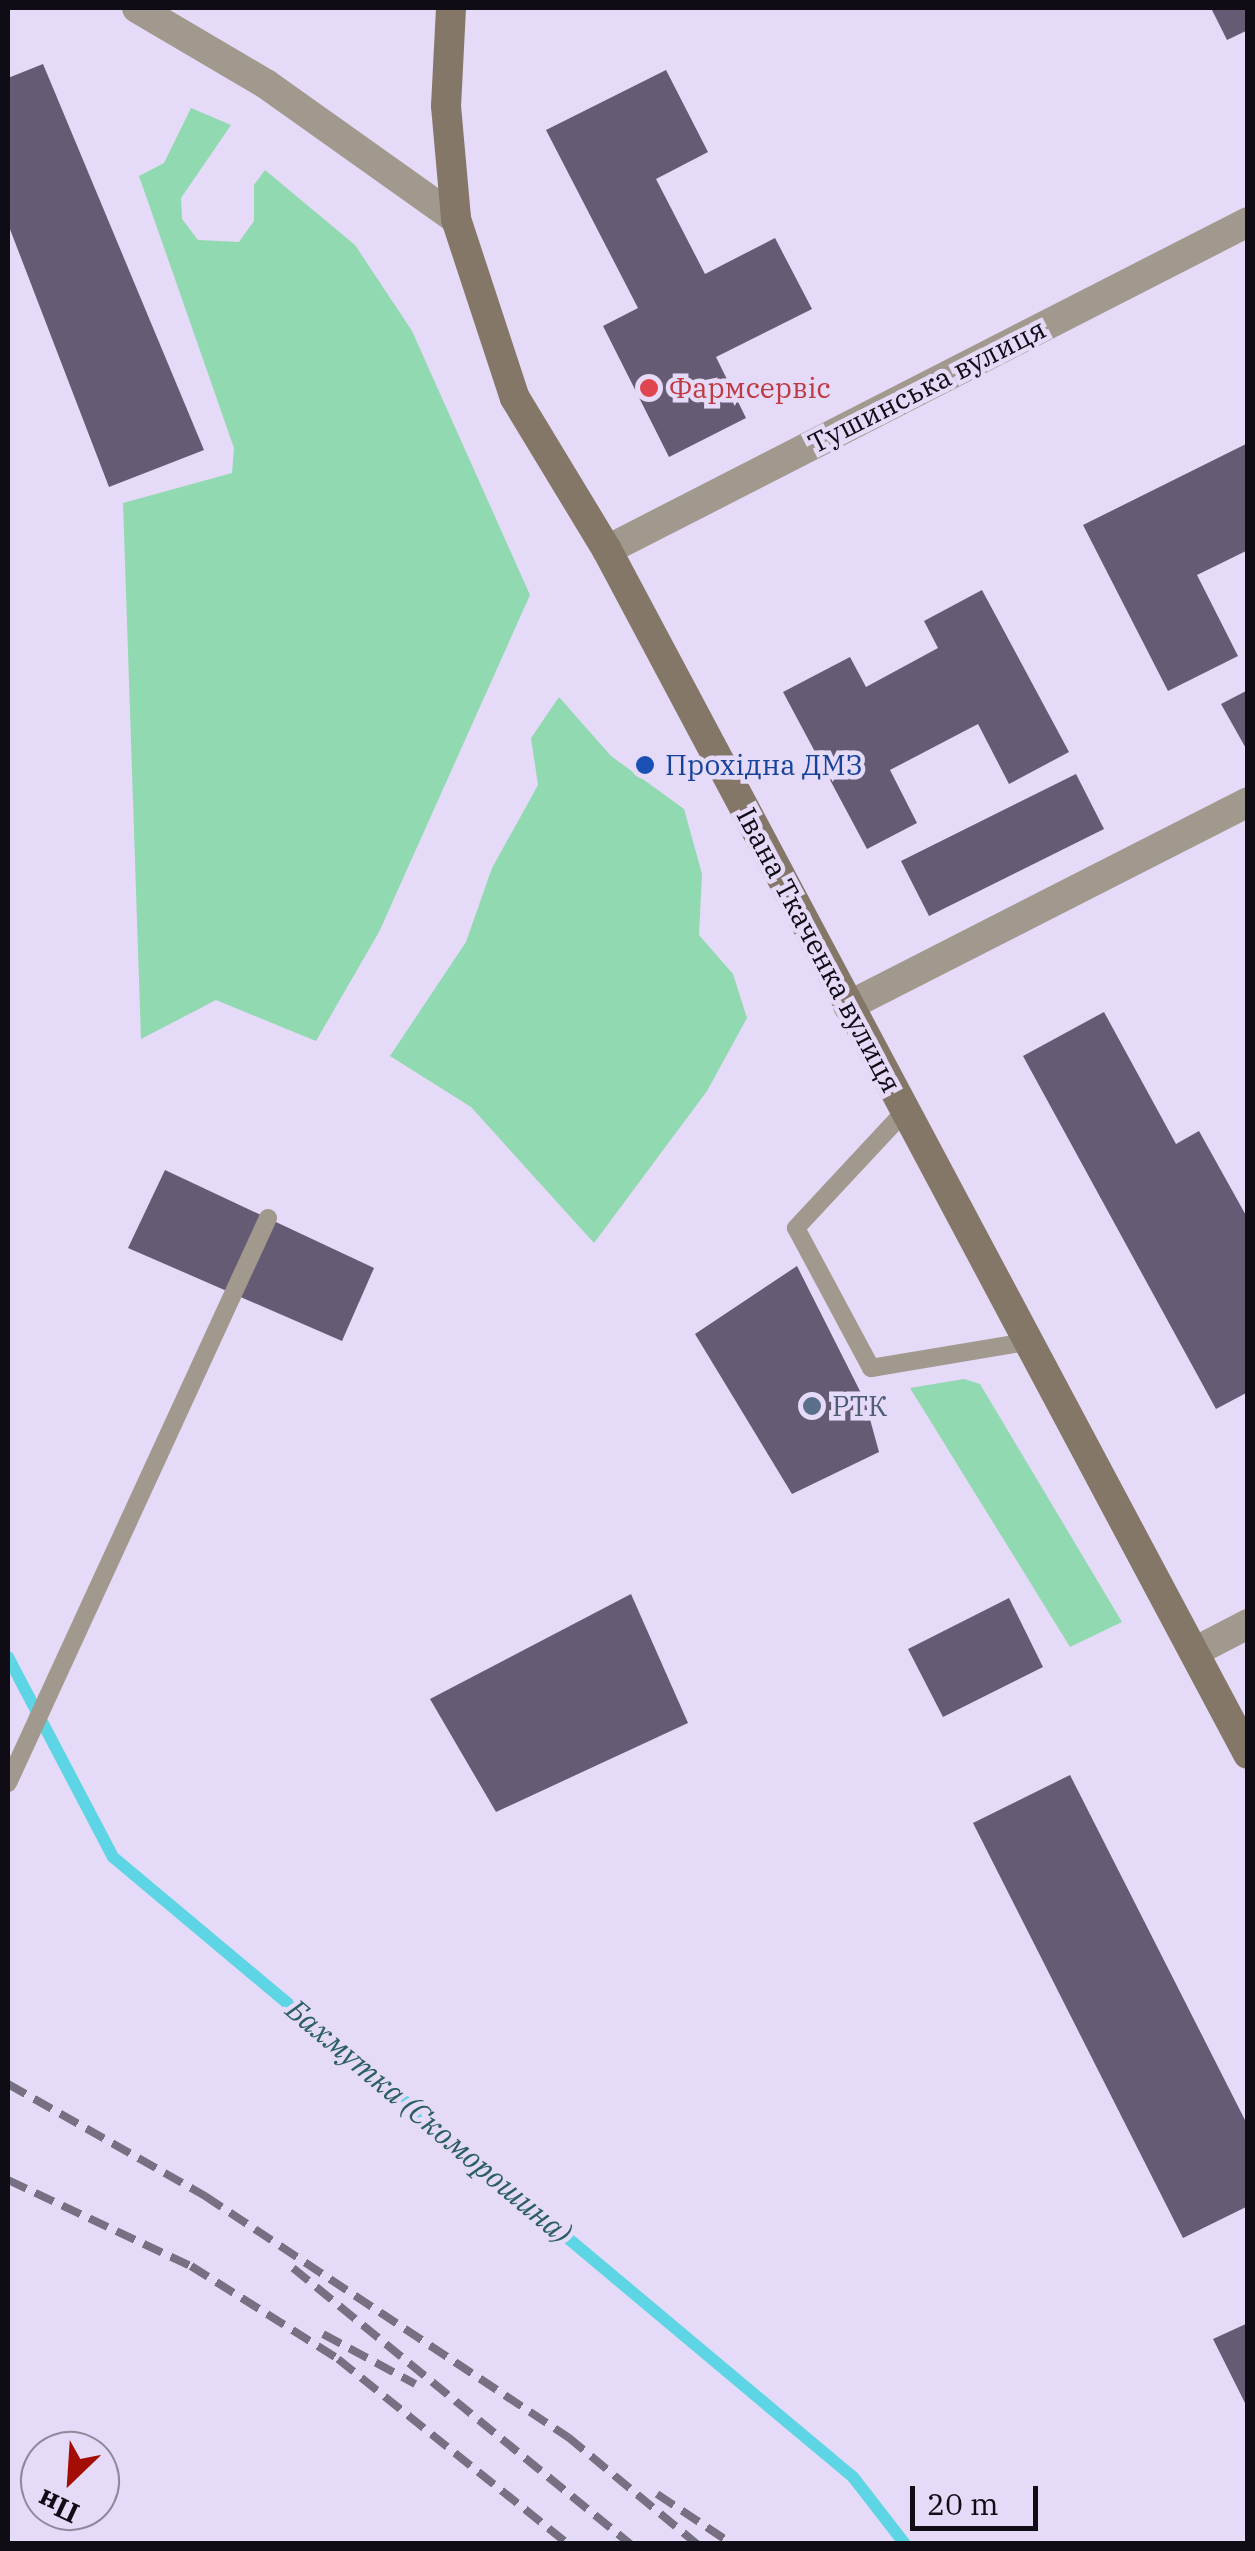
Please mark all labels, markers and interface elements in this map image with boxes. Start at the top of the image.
street label: Тушинська вулиця [803,312,1051,460]
place label: Фармсервіс [669,371,831,405]
marker: Фармсервіс [638,377,660,399]
place label: Прохідна ДМЗ [665,748,863,782]
marker: Прохідна ДМЗ [634,754,656,776]
street label: Івана Ткаченка вулиця [730,802,908,1098]
place label: РТК [832,1389,887,1423]
marker: РТК [801,1395,823,1417]
water label: Бахмутка (Скоморошина) [279,1991,579,2251]
north arrow [20,2431,120,2531]
scale bar [915,2466,1042,2528]
text: Пн [31,2481,85,2532]
text: 20 m [927,2484,999,2523]

